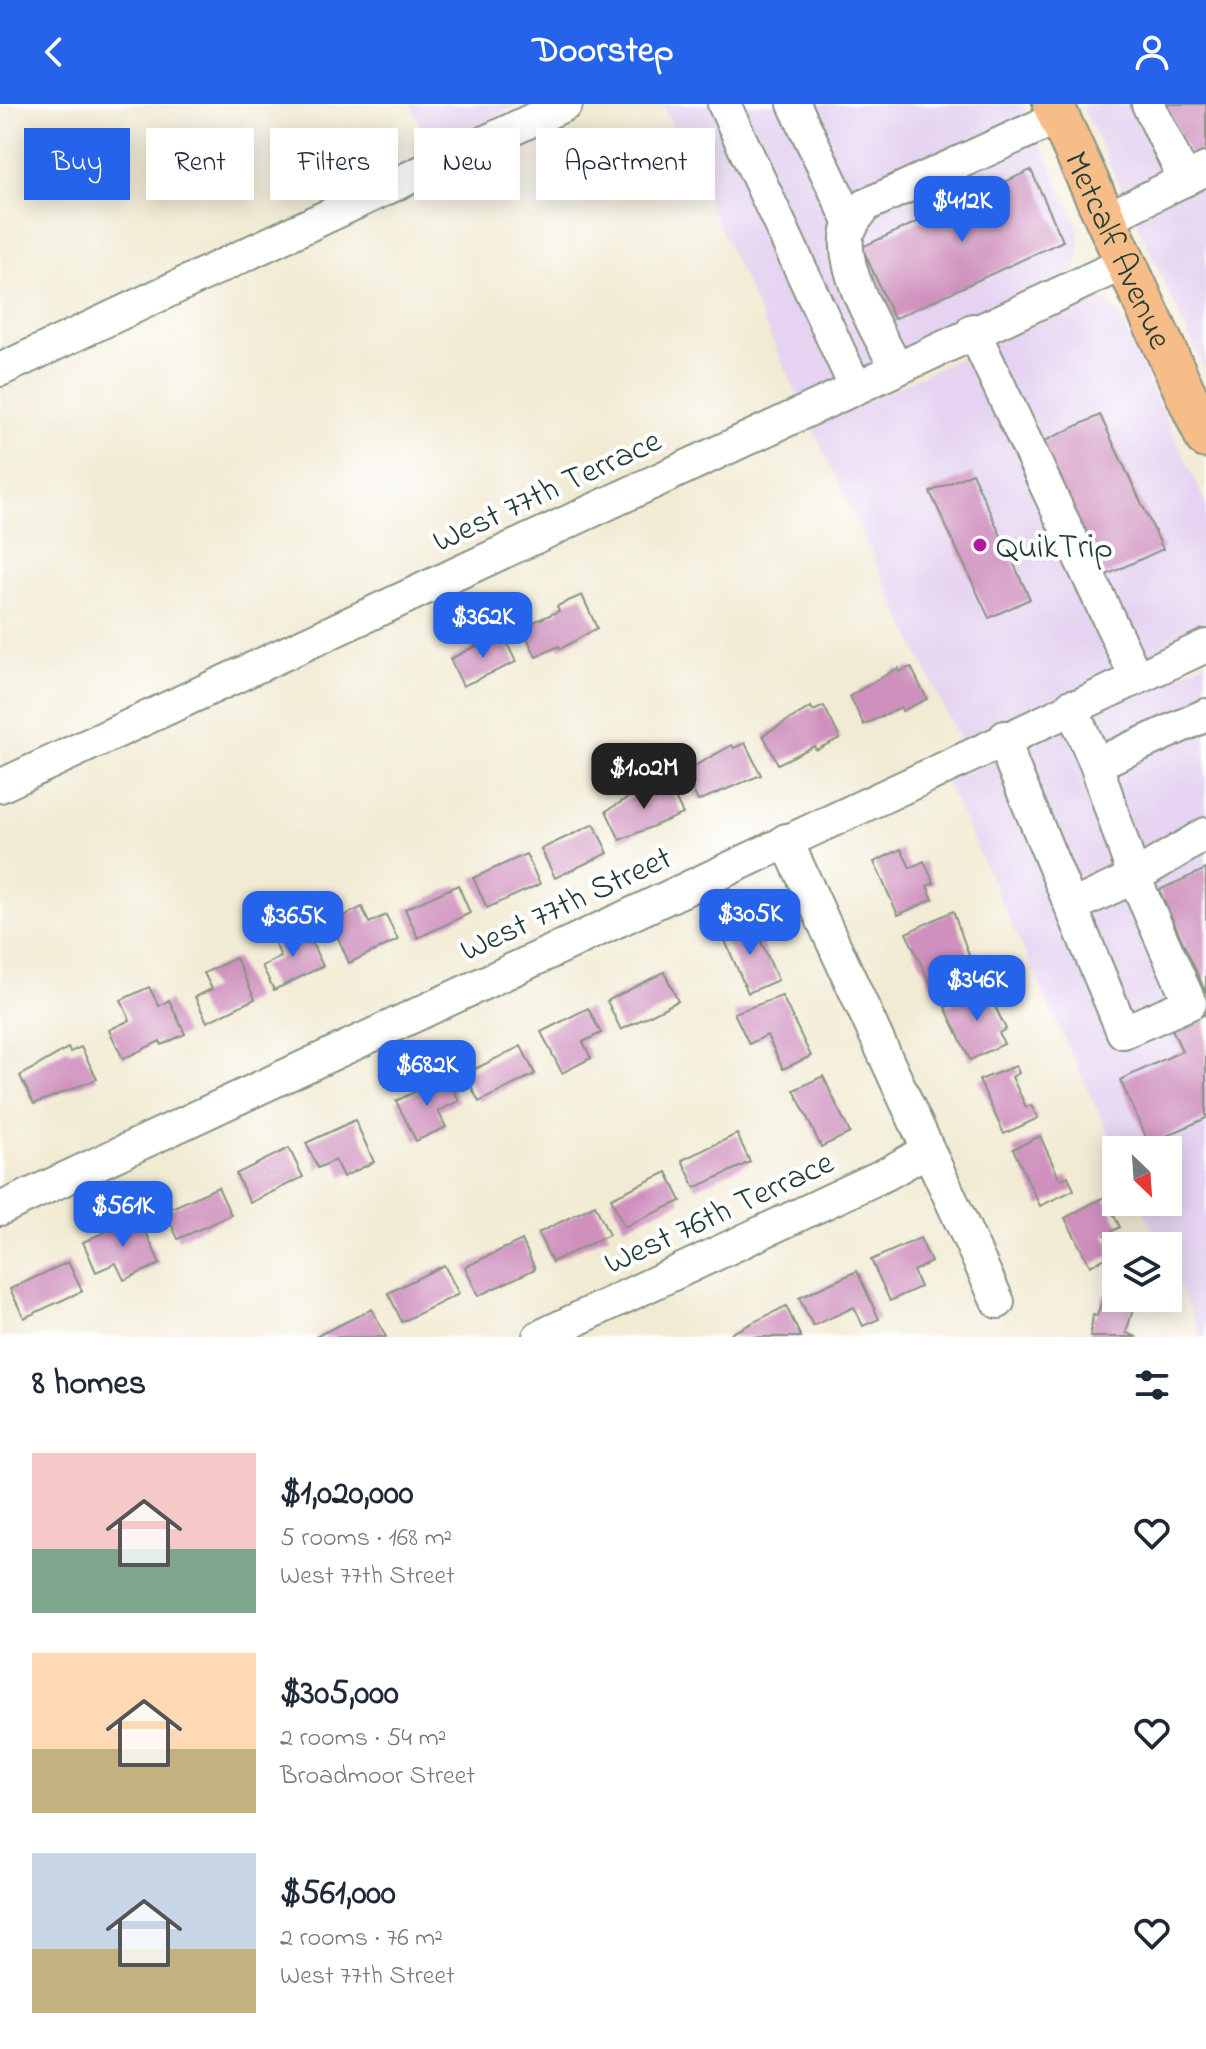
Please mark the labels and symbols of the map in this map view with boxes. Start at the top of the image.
street label: Metcalf Avenue [1049,144,1183,359]
pin: $412K [906,176,1018,244]
street label: West 77th Terrace [425,417,671,568]
place label: QuikTrip [996,524,1113,574]
marker: QuikTrip [971,536,989,554]
pin: $362K [427,592,539,660]
pin: $1.02M [579,743,709,811]
street label: West 77th Street [453,835,681,977]
pin: $305K [694,889,806,957]
pin: $365K [237,891,349,959]
pin: $346K [921,955,1033,1023]
pin: $682K [371,1040,483,1108]
north arrow [1102,1136,1182,1216]
street label: West 76th Terrace [597,1139,843,1290]
pin: $561K [67,1181,179,1249]

